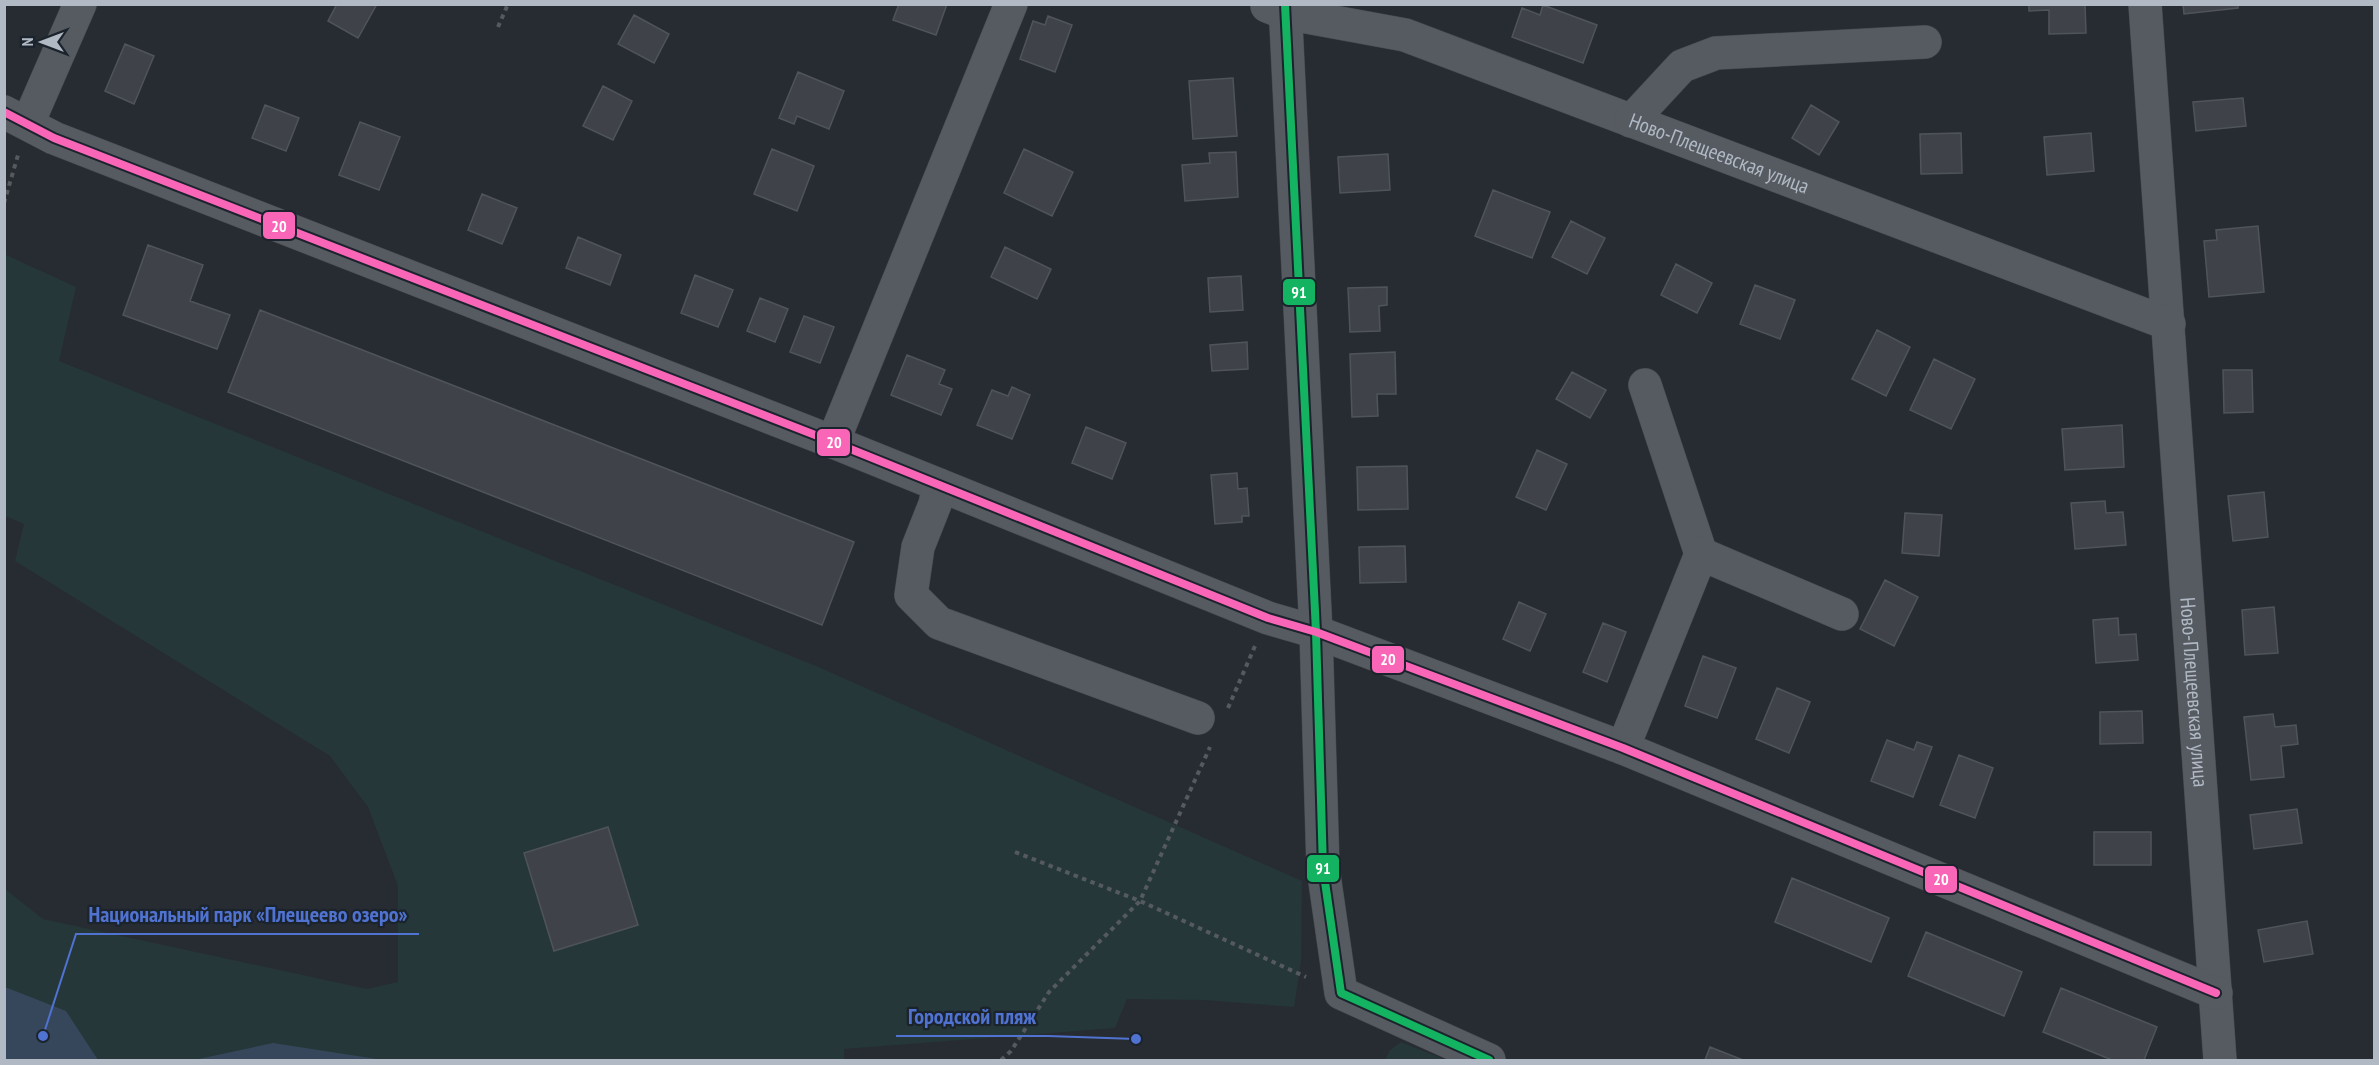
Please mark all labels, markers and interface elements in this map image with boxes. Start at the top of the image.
north arrow [12,12,72,72]
text: N [17,38,37,46]
street label: Ново-Плещеевская улица [1625,107,1813,200]
line badge: 20 [262,211,296,240]
text: 20 [271,216,287,236]
line badge: 91 [1282,278,1316,306]
text: 91 [1291,282,1307,302]
line badge: 20 [816,428,851,457]
text: 20 [826,432,842,452]
street label: Ново-Плещеевская улица [2174,596,2215,788]
line badge: 20 [1371,645,1405,674]
text: 20 [1380,649,1396,669]
line badge: 91 [1306,854,1340,883]
text: 91 [1315,858,1331,878]
line badge: 20 [1924,865,1958,894]
text: 20 [1933,869,1949,889]
callout: Национальный парк «Плещеево озеро» [76,894,419,934]
text: Национальный парк «Плещеево озеро» [88,900,408,928]
callout: Городской пляж [896,996,1048,1036]
text: Городской пляж [908,1002,1036,1030]

